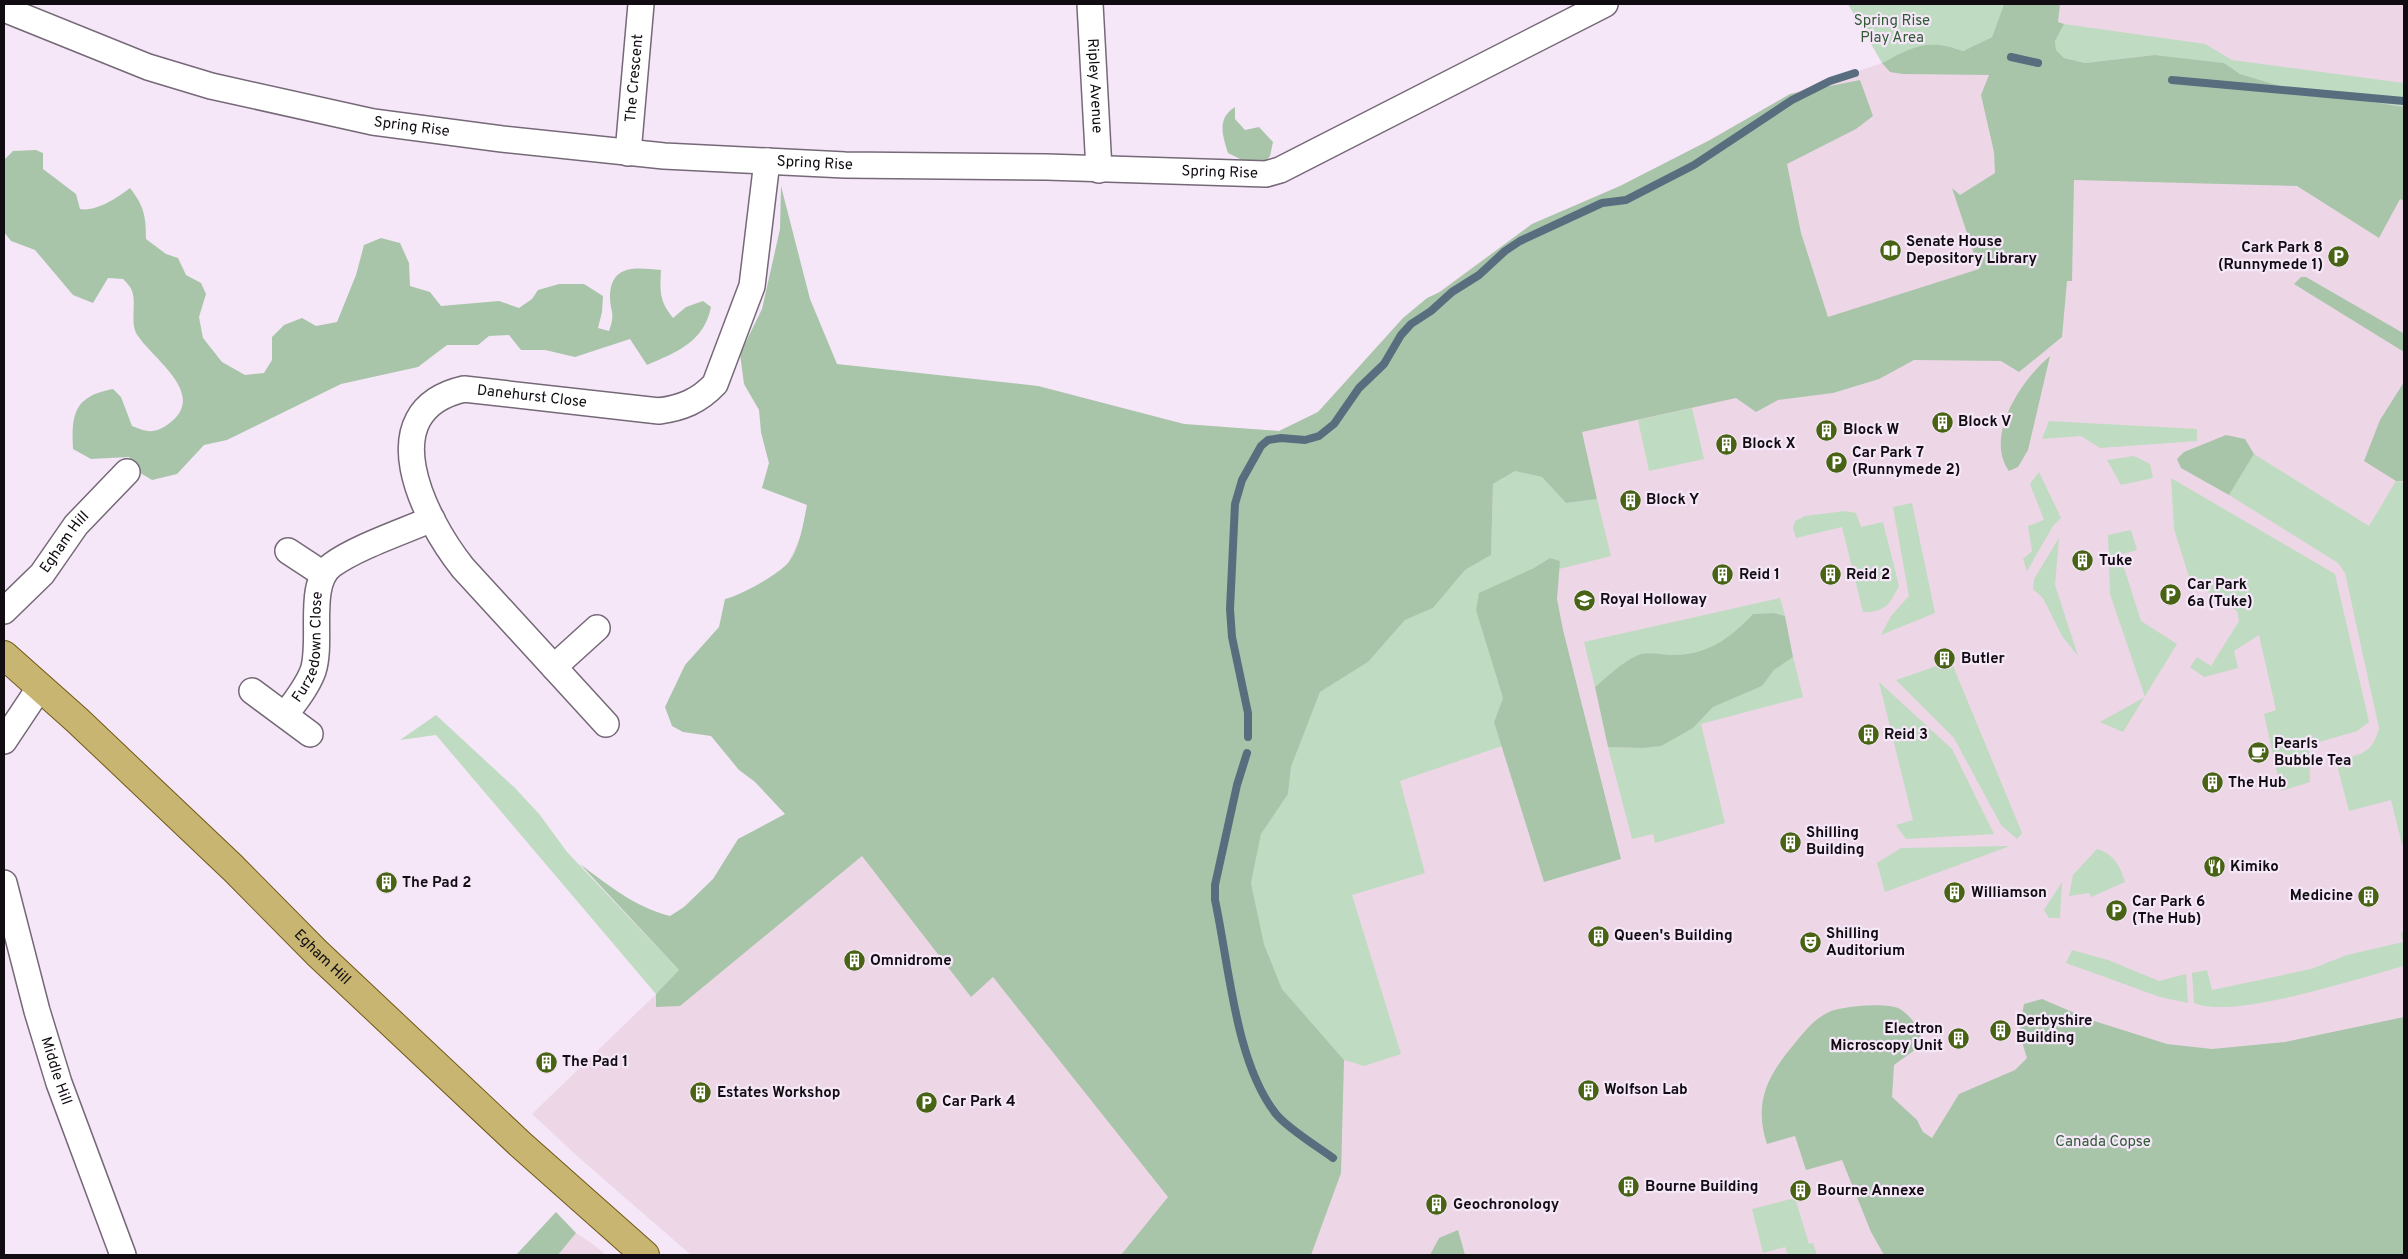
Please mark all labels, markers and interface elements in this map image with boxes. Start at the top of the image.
park label: Spring Rise Play Area [1854,12,1930,48]
street label: The Crescent [621,33,648,123]
street label: Ripley Avenue [1082,38,1106,134]
street label: Spring Rise [373,113,451,142]
street label: Spring Rise [776,152,853,175]
street label: Spring Rise [1181,162,1258,183]
place label: Senate House Depository Library [1906,233,2038,269]
library icon: Senate House Depository Library [1878,239,1902,263]
place label: Cark Park 8 (Runnymede 1) [2218,239,2323,275]
parking icon: Cark Park 8 (Runnymede 1) [2327,245,2351,269]
street label: Danehurst Close [476,381,588,412]
building icon: Block V [1930,410,1954,434]
place label: Block V [1958,413,2011,432]
building icon: Block W [1815,418,1839,442]
place label: Block W [1843,421,1900,440]
building icon: Block X [1714,432,1738,456]
place label: Block X [1742,435,1796,454]
place label: Car Park 7 (Runnymede 2) [1852,444,1960,480]
parking icon: Car Park 7 (Runnymede 2) [1824,450,1848,474]
building icon: Block Y [1618,488,1642,512]
place label: Block Y [1646,491,1699,510]
street label: Egham Hill [36,507,93,577]
building icon: Tuke [2071,549,2095,573]
place label: Tuke [2099,552,2132,571]
building icon: Reid 1 [1711,563,1735,587]
building icon: Reid 2 [1818,563,1842,587]
place label: Reid 1 [1739,566,1780,585]
place label: Reid 2 [1846,566,1890,585]
place label: Car Park 6a (Tuke) [2187,576,2253,612]
parking icon: Car Park 6a (Tuke) [2159,582,2183,606]
school or university icon: Royal Holloway [1572,588,1596,612]
street label: Furzedown Close [288,590,328,706]
place label: Royal Holloway [1600,591,1708,610]
building icon: Butler [1933,647,1957,671]
place label: Butler [1961,650,2006,669]
building icon: Reid 3 [1856,723,1880,747]
place label: Reid 3 [1884,726,1928,745]
place label: Pearls Bubble Tea [2274,735,2351,771]
cafe icon: Pearls Bubble Tea [2246,741,2270,765]
building icon: The Hub [2200,771,2224,795]
place label: The Hub [2228,774,2286,793]
place label: Shilling Building [1806,824,1864,860]
building icon: Shilling Building [1778,830,1802,854]
restaurant icon: Kimiko [2202,855,2226,879]
place label: Kimiko [2230,858,2279,877]
building icon: The Pad 2 [374,871,398,895]
place label: The Pad 2 [402,874,471,893]
building icon: Williamson [1943,881,1967,905]
place label: Williamson [1971,884,2047,903]
building icon: Medicine [2357,884,2381,908]
place label: Medicine [2290,887,2353,906]
place label: Car Park 6 (The Hub) [2132,893,2205,929]
parking icon: Car Park 6 (The Hub) [2104,899,2128,923]
building icon: Queen's Building [1586,924,1610,948]
street label: Egham Hill [290,925,355,989]
place label: Shilling Auditorium [1826,925,1905,961]
place label: Queen's Building [1614,927,1733,946]
theatre icon: Shilling Auditorium [1798,931,1822,955]
building icon: Omnidrome [842,949,866,973]
place label: Omnidrome [870,952,952,971]
place label: Derbyshire Building [2016,1012,2092,1048]
building icon: Derbyshire Building [1988,1018,2012,1042]
place label: Electron Microscopy Unit [1830,1020,1943,1056]
building icon: Electron Microscopy Unit [1947,1026,1971,1050]
street label: Middle Hill [36,1035,76,1108]
building icon: The Pad 1 [534,1050,558,1074]
place label: The Pad 1 [562,1053,628,1072]
building icon: Wolfson Lab [1576,1078,1600,1102]
building icon: Estates Workshop [689,1081,713,1105]
place label: Wolfson Lab [1604,1081,1688,1100]
place label: Estates Workshop [717,1084,840,1103]
parking icon: Car Park 4 [914,1090,938,1114]
place label: Car Park 4 [942,1093,1016,1112]
park label: Canada Copse [2055,1133,2151,1152]
building icon: Bourne Building [1617,1175,1641,1199]
place label: Bourne Building [1645,1178,1758,1197]
building icon: Bourne Annexe [1789,1179,1813,1203]
place label: Bourne Annexe [1817,1182,1925,1201]
building icon: Geochronology [1425,1193,1449,1217]
place label: Geochronology [1453,1196,1560,1215]

